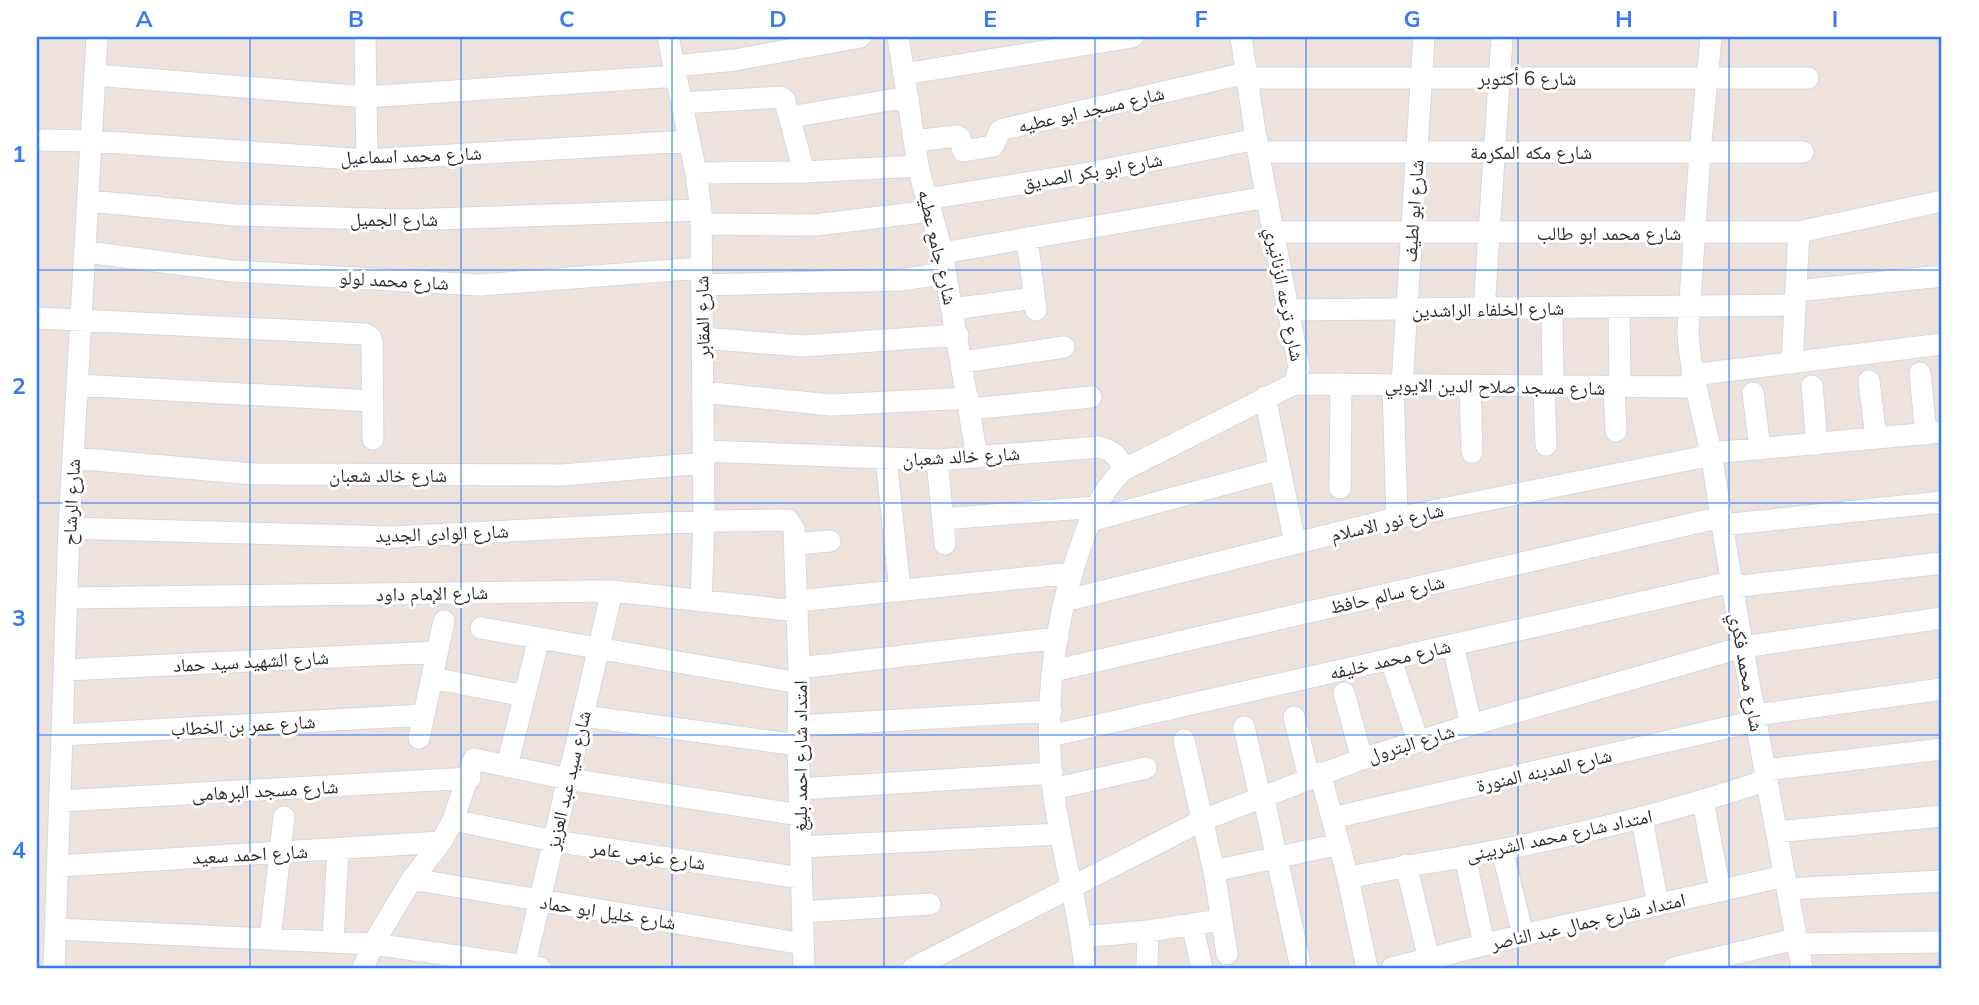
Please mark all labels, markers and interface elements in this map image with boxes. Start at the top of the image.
text: A [135,4,153,33]
text: B [348,4,364,33]
text: C [559,4,575,33]
text: D [769,4,787,33]
text: E [983,4,997,33]
text: F [1194,4,1208,33]
text: G [1403,4,1421,33]
text: H [1615,4,1633,33]
text: I [1832,4,1838,33]
street label: شارع 6 أكتوبر [1477,66,1576,90]
street label: شارع مسجد ابو عطيه [1015,80,1167,138]
text: 1 [12,139,26,168]
street label: شارع مكه المكرمة [1470,140,1592,164]
street label: شارع محمد اسماعيل [340,141,482,169]
street label: شارع ابو بكر الصديق [1020,147,1164,195]
street label: شارع ابو لطيف [1397,159,1429,263]
street label: شارع جامع عطيه [912,187,963,307]
street label: شارع الجميل [350,207,438,231]
street label: شارع محمد ابو طالب [1537,221,1681,245]
street label: شارع ترعه الزنانيري [1256,225,1310,364]
street label: شارع محمد لولو [338,265,450,295]
street label: شارع المقابر [689,276,715,359]
street label: شارع الخلفاء الراشدين [1412,296,1564,322]
text: 2 [12,371,26,400]
street label: شارع مسجد صلاح الدين الايوبي [1384,372,1606,404]
street label: شارع خالد شعبان [902,441,1020,471]
street label: شارع الرشاح [57,458,85,546]
street label: شارع خالد شعبان [329,463,447,487]
street label: شارع نور الاسلام [1328,497,1446,549]
street label: شارع الوادى الجديد [375,519,509,547]
street label: شارع سالم حافظ [1327,569,1447,620]
street label: شارع الإمام داود [376,580,488,608]
text: 3 [12,603,26,632]
street label: شارع محمد فكري [1721,611,1769,734]
street label: شارع محمد خليفه [1327,633,1453,685]
street label: شارع الشهيد سيد حماد [172,645,330,677]
street label: امتداد شارع احمد بليغ [788,680,813,832]
street label: شارع سيد عبد العزيز [540,708,596,853]
street label: شارع عمر بن الخطاب [170,709,316,741]
street label: شارع البترول [1365,718,1457,768]
street label: شارع المدينه المنورة [1474,743,1614,797]
street label: شارع مسجد البرهامى [191,774,339,806]
street label: امتداد شارع محمد الشربينى [1464,804,1654,866]
text: 4 [12,835,26,864]
street label: شارع عزمى عامر [588,835,707,875]
street label: شارع احمد سعيد [192,839,308,869]
street label: امتداد شارع جمال عبد الناصر [1487,887,1688,955]
street label: شارع خليل ابو حماد [538,889,678,935]

